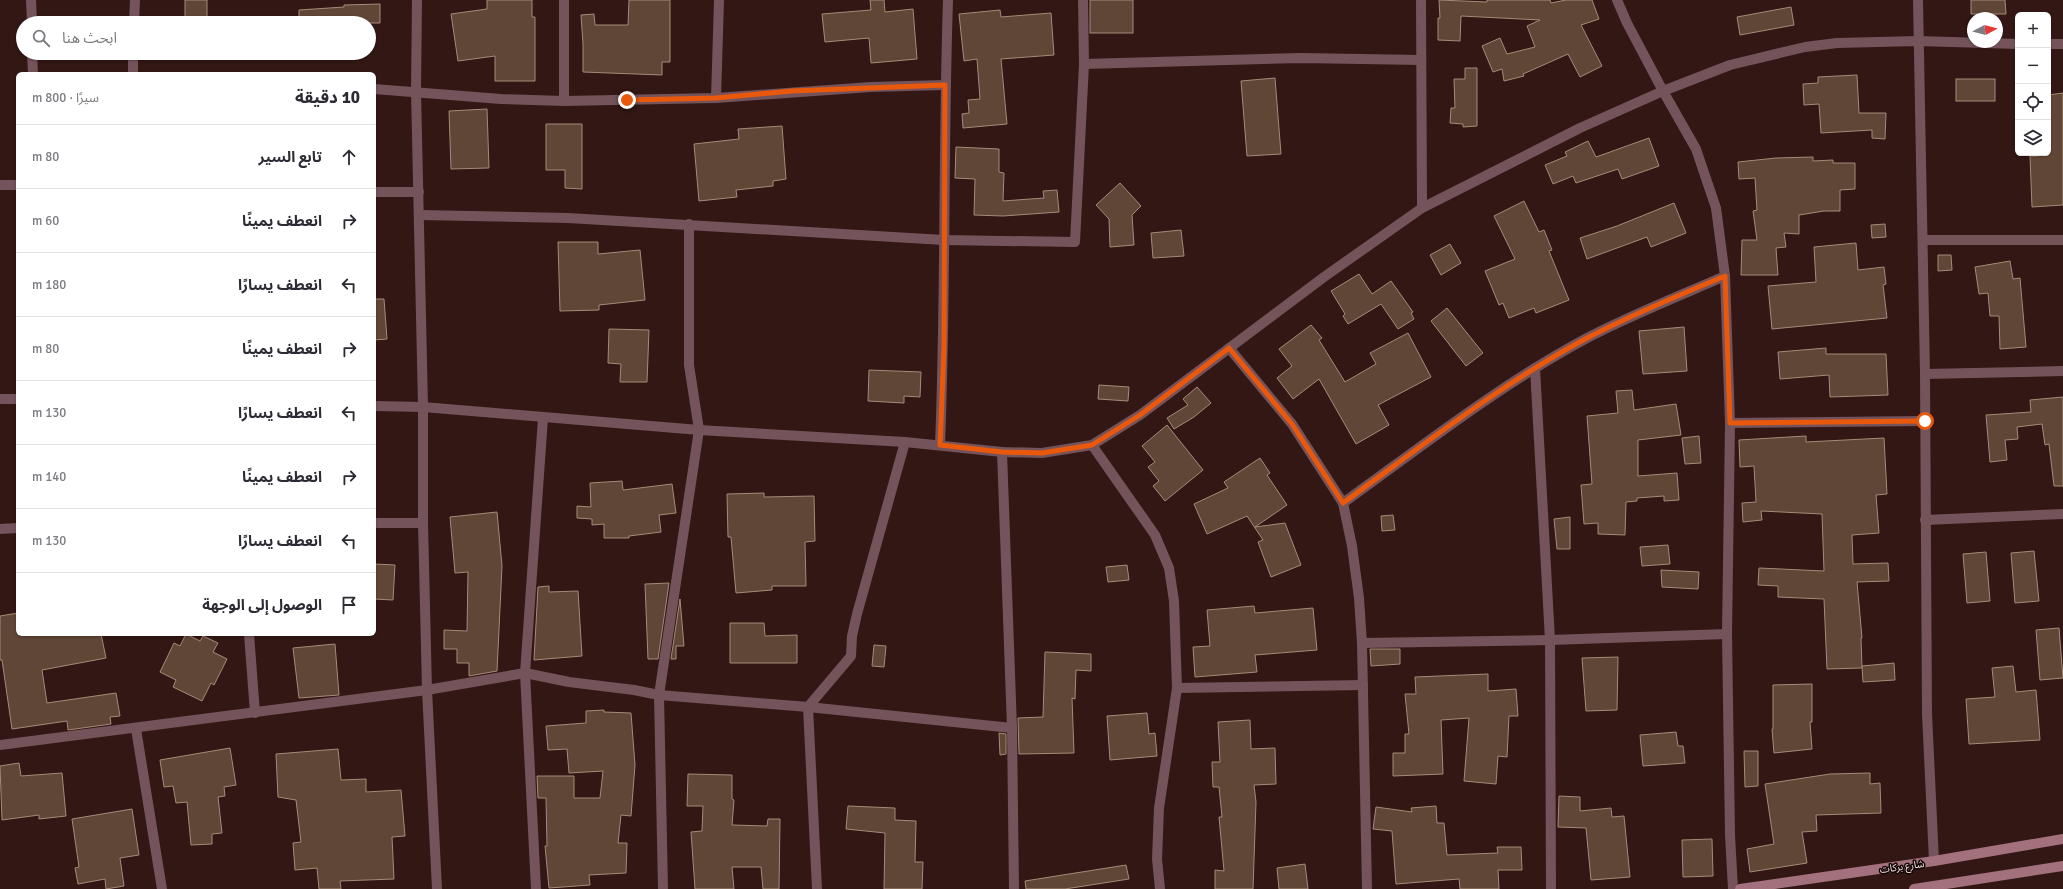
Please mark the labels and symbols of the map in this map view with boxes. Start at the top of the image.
north arrow [1967,12,2003,48]
route end [618,91,636,109]
route start [1916,412,1934,430]
street label: شارع بركات [1879,858,1926,877]

